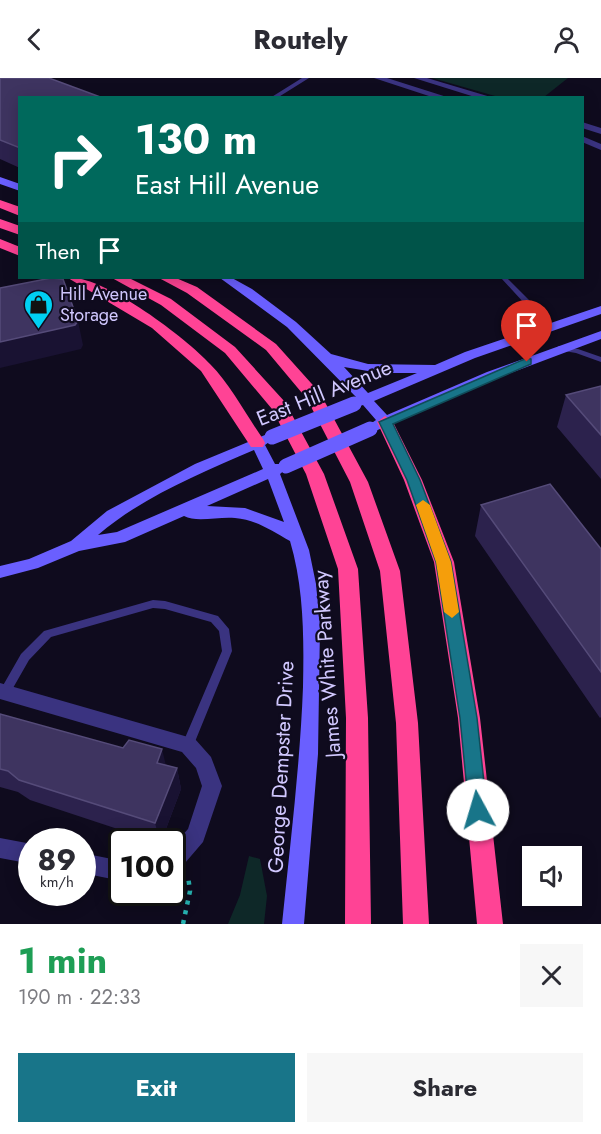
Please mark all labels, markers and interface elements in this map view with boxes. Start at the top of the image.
text: Routely [253,20,348,59]
icon: back [18,23,51,56]
icon: person [550,23,583,56]
text: 130 m [135,109,257,170]
icon: right [36,120,114,198]
text: East Hill Avenue [135,165,319,204]
icon: arrive [93,234,126,267]
text: Then [36,235,81,267]
place label: Hill Avenue Storage [60,281,147,328]
shop icon: Hill Avenue Storage [23,288,55,330]
pin [501,300,552,362]
icon: arrive [510,309,543,342]
street label: East Hill Avenue [252,352,396,434]
street label: James White Parkway [305,569,349,762]
street label: George Dempster Drive [260,660,302,874]
position arrow [446,778,510,842]
speed limit sign: 100 [108,828,186,906]
text: 89 [38,838,76,881]
map controls [522,846,582,906]
button: sound [522,846,582,906]
text: km/h [40,871,74,893]
text: 1 min [18,934,107,986]
button: close [520,944,583,1007]
text: 190 m · 22:33 [18,983,141,1012]
button: Exit [18,1053,295,1122]
button: Share [307,1053,583,1122]

